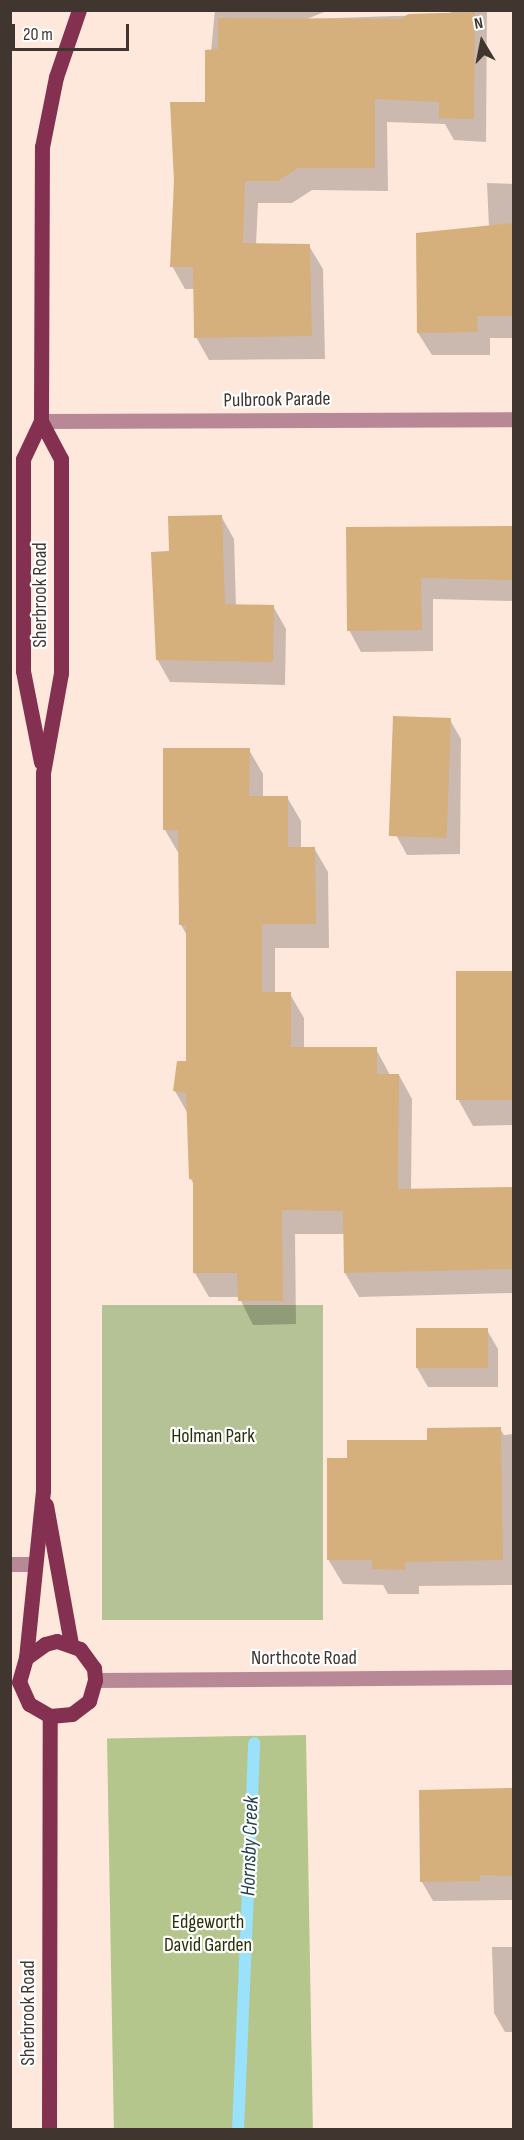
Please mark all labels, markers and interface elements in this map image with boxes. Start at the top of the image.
scale bar [15,12,132,50]
north arrow [452,12,512,72]
text: N [473,14,485,34]
text: 20 m [23,24,53,45]
street label: Pulbrook Parade [223,387,331,413]
street label: Sherbrook Road [28,542,52,648]
park label: Holman Park [171,1424,255,1448]
street label: Northcote Road [251,1646,357,1670]
water label: Hornsby Creek [236,1795,264,1897]
park label: Edgeworth David Garden [164,1910,252,1957]
street label: Sherbrook Road [16,1960,40,2066]

